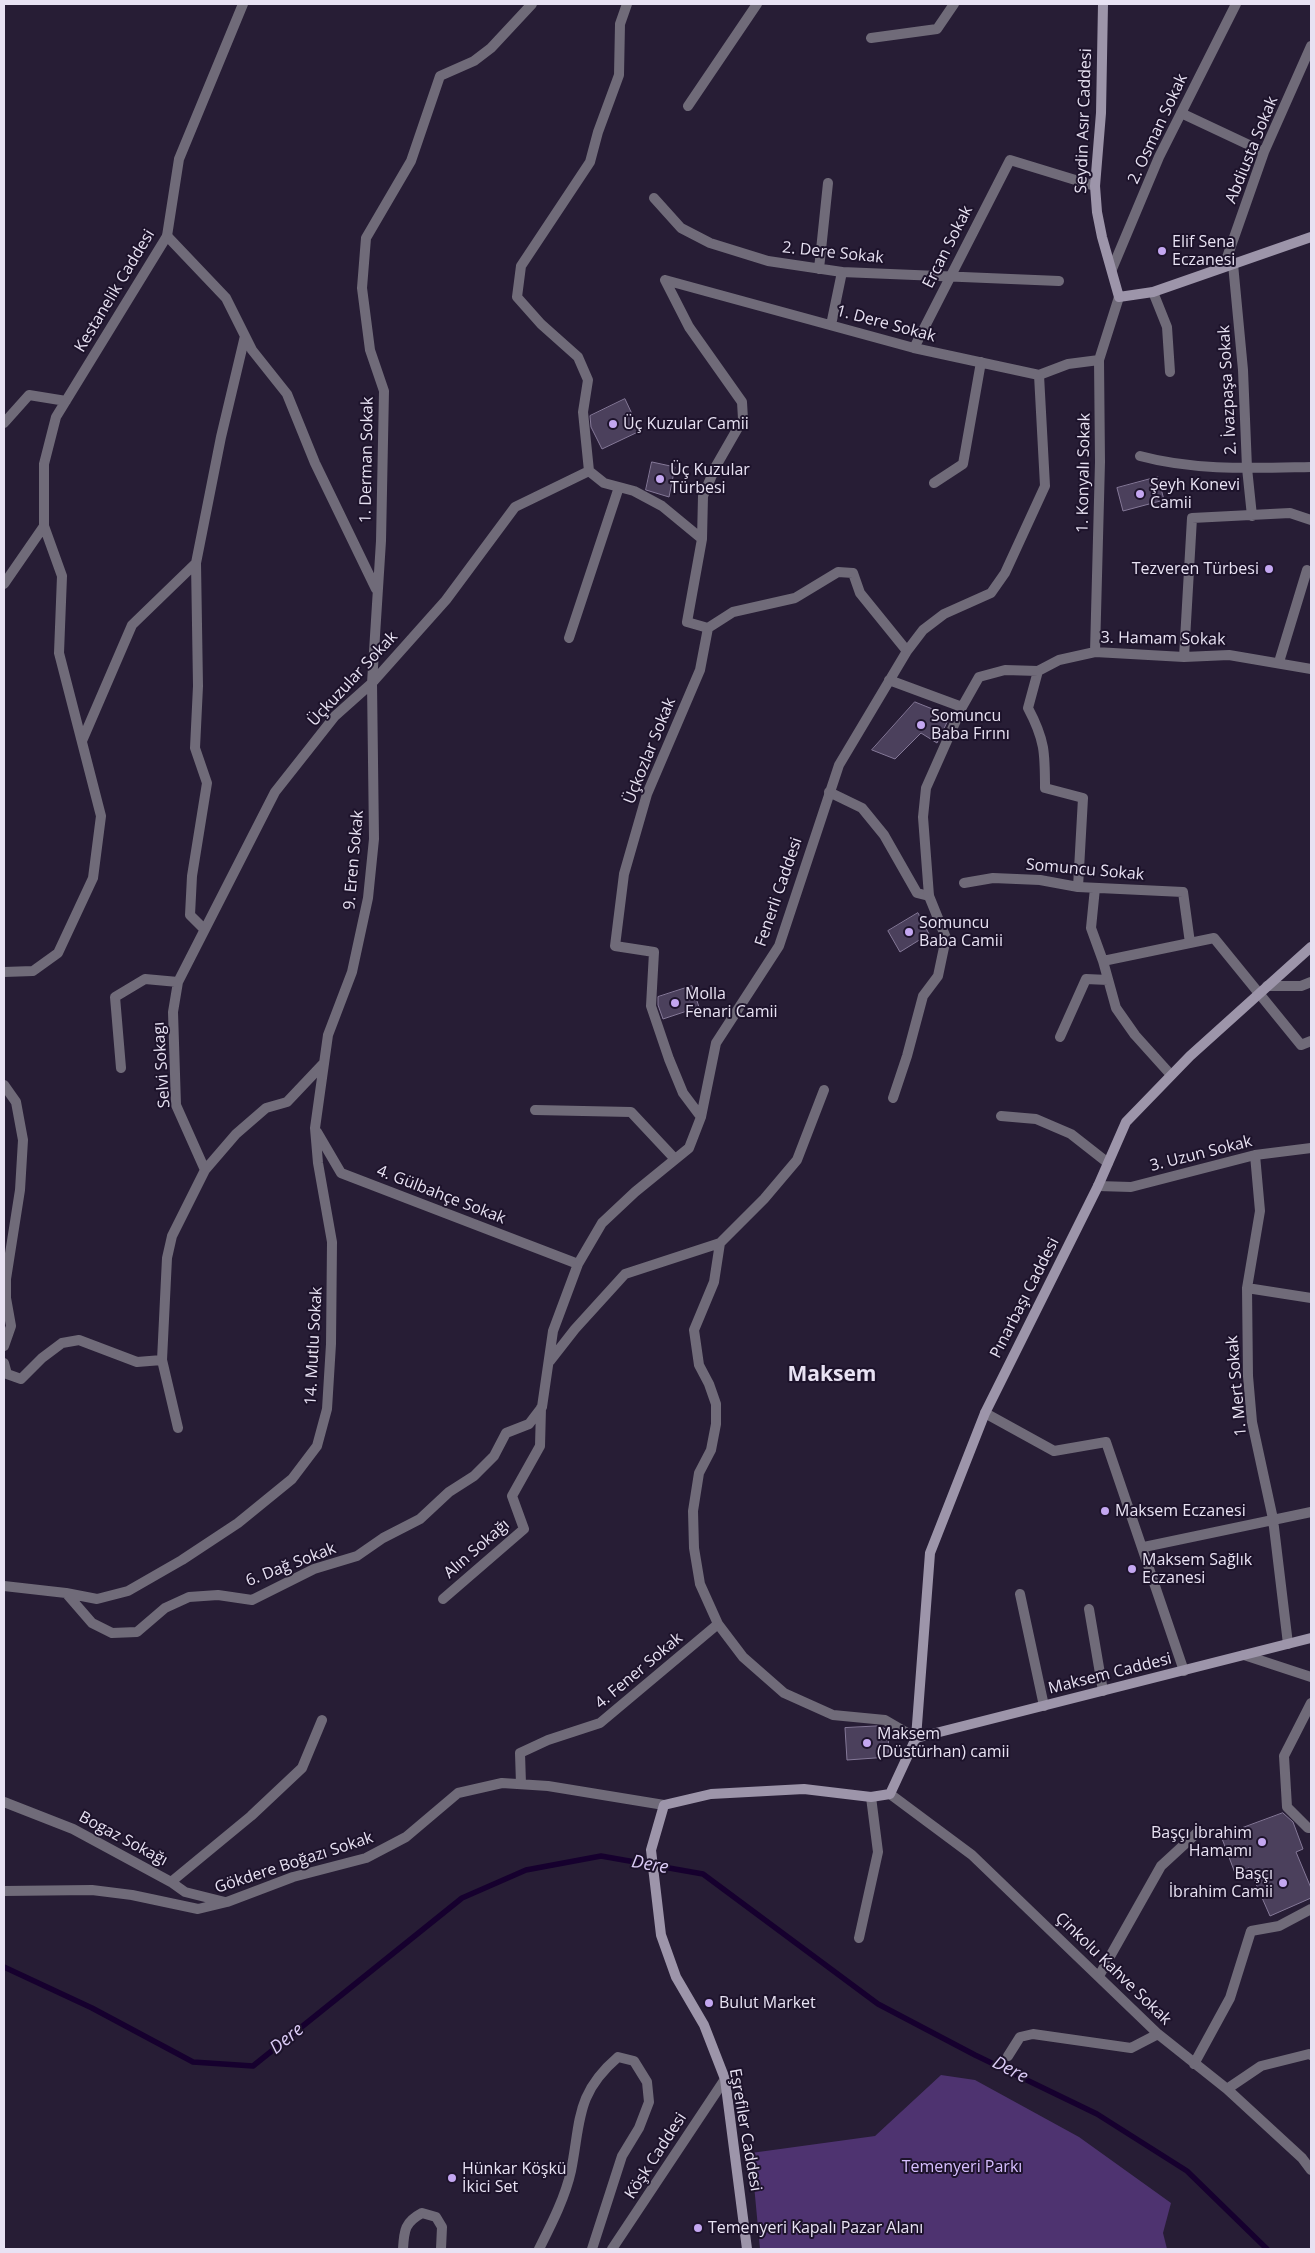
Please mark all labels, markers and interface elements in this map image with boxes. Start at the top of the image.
street label: Seydin Asır Caddesi [1072,48,1096,194]
street label: 2. Osman Sokak [1124,71,1192,187]
street label: Abdiusta Sokak [1222,94,1282,206]
street label: Ercan Sokak [919,203,977,291]
street label: Kestanelik Caddesi [71,226,159,356]
place label: Elif Sena Eczanesi [1172,232,1235,270]
street label: 2. Dere Sokak [781,238,885,268]
marker: Elif Sena Eczanesi [1156,245,1168,257]
street label: 1. Dere Sokak [834,302,938,346]
street label: 2. İvazpaşa Sokak [1215,325,1241,455]
street label: 1. Derman Sokak [356,397,378,523]
street label: 1. Konyalı Sokak [1073,413,1095,533]
place label: Üç Kuzular Camii [623,414,749,434]
marker: Üç Kuzular Camii [607,418,619,430]
place label: Üç Kuzular Türbesi [670,460,750,498]
marker: Üç Kuzular Türbesi [654,473,666,485]
place label: Şeyh Konevi Camii [1150,475,1240,513]
marker: Şeyh Konevi Camii [1134,488,1146,500]
place label: Tezveren Türbesi [1132,559,1259,579]
marker: Tezveren Türbesi [1263,563,1275,575]
street label: Üçkuzular Sokak [304,628,402,730]
street label: 3. Hamam Sokak [1100,628,1226,650]
street label: Üçkozlar Sokak [620,695,680,807]
place label: Somuncu Baba Fırını [931,706,1010,744]
marker: Somuncu Baba Fırını [915,719,927,731]
street label: 9. Eren Sokak [340,809,368,911]
street label: Fenerli Caddesi [751,835,807,949]
street label: Somuncu Sokak [1025,855,1145,885]
place label: Somuncu Baba Camii [919,913,1003,951]
marker: Somuncu Baba Camii [903,926,915,938]
place label: Molla Fenari Camii [685,984,778,1022]
marker: Molla Fenari Camii [669,997,681,1009]
street label: Selvi Sokagı [149,1021,175,1109]
street label: 3. Uzun Sokak [1148,1132,1254,1176]
street label: 4. Gülbahçe Sokak [374,1162,508,1228]
street label: Pınarbaşı Caddesi [986,1235,1064,1361]
street label: 14. Mutlu Sokak [301,1286,327,1406]
street label: 1. Mert Sokak [1223,1335,1251,1437]
district label: Maksem [788,1362,876,1388]
place label: Maksem Eczanesi [1115,1501,1246,1521]
marker: Maksem Eczanesi [1099,1505,1111,1517]
street label: Alın Sokağı [440,1515,514,1583]
street label: 6. Dağ Sokak [243,1539,339,1591]
place label: Maksem Sağlık Eczanesi [1142,1550,1252,1588]
marker: Maksem Sağlık Eczanesi [1126,1563,1138,1575]
street label: 4. Fener Sokak [591,1629,687,1713]
street label: Maksem Caddesi [1046,1649,1174,1699]
place label: Maksem (Düstürhan) camii [877,1724,1010,1762]
marker: Maksem (Düstürhan) camii [861,1737,873,1749]
street label: Bogaz Sokağı [75,1808,171,1870]
place label: Başçı İbrahim Hamamı [1151,1823,1252,1861]
street label: Gökdere Boğazı Sokak [212,1828,376,1898]
marker: Başçı İbrahim Hamamı [1256,1836,1268,1848]
water label: Dere [630,1851,670,1879]
place label: Başçı İbrahim Camii [1169,1864,1273,1902]
marker: Başçı İbrahim Camii [1277,1877,1289,1889]
street label: Çinkolu Kahve Sokak [1051,1909,1175,2029]
place label: Bulut Market [719,1993,816,2013]
marker: Bulut Market [703,1997,715,2009]
water label: Dere [266,2019,308,2059]
water label: Dere [989,2052,1031,2088]
street label: Eşrefiler Caddesi [725,2067,765,2193]
street label: Köşk Caddesi [621,2109,691,2203]
park label: Temenyeri Parkı [902,2157,1022,2177]
place label: Hünkar Köşkü İkici Set [462,2159,567,2197]
marker: Hünkar Köşkü İkici Set [446,2172,458,2184]
place label: Temenyeri Kapalı Pazar Alanı [708,2218,923,2238]
marker: Temenyeri Kapalı Pazar Alanı [692,2222,704,2234]

